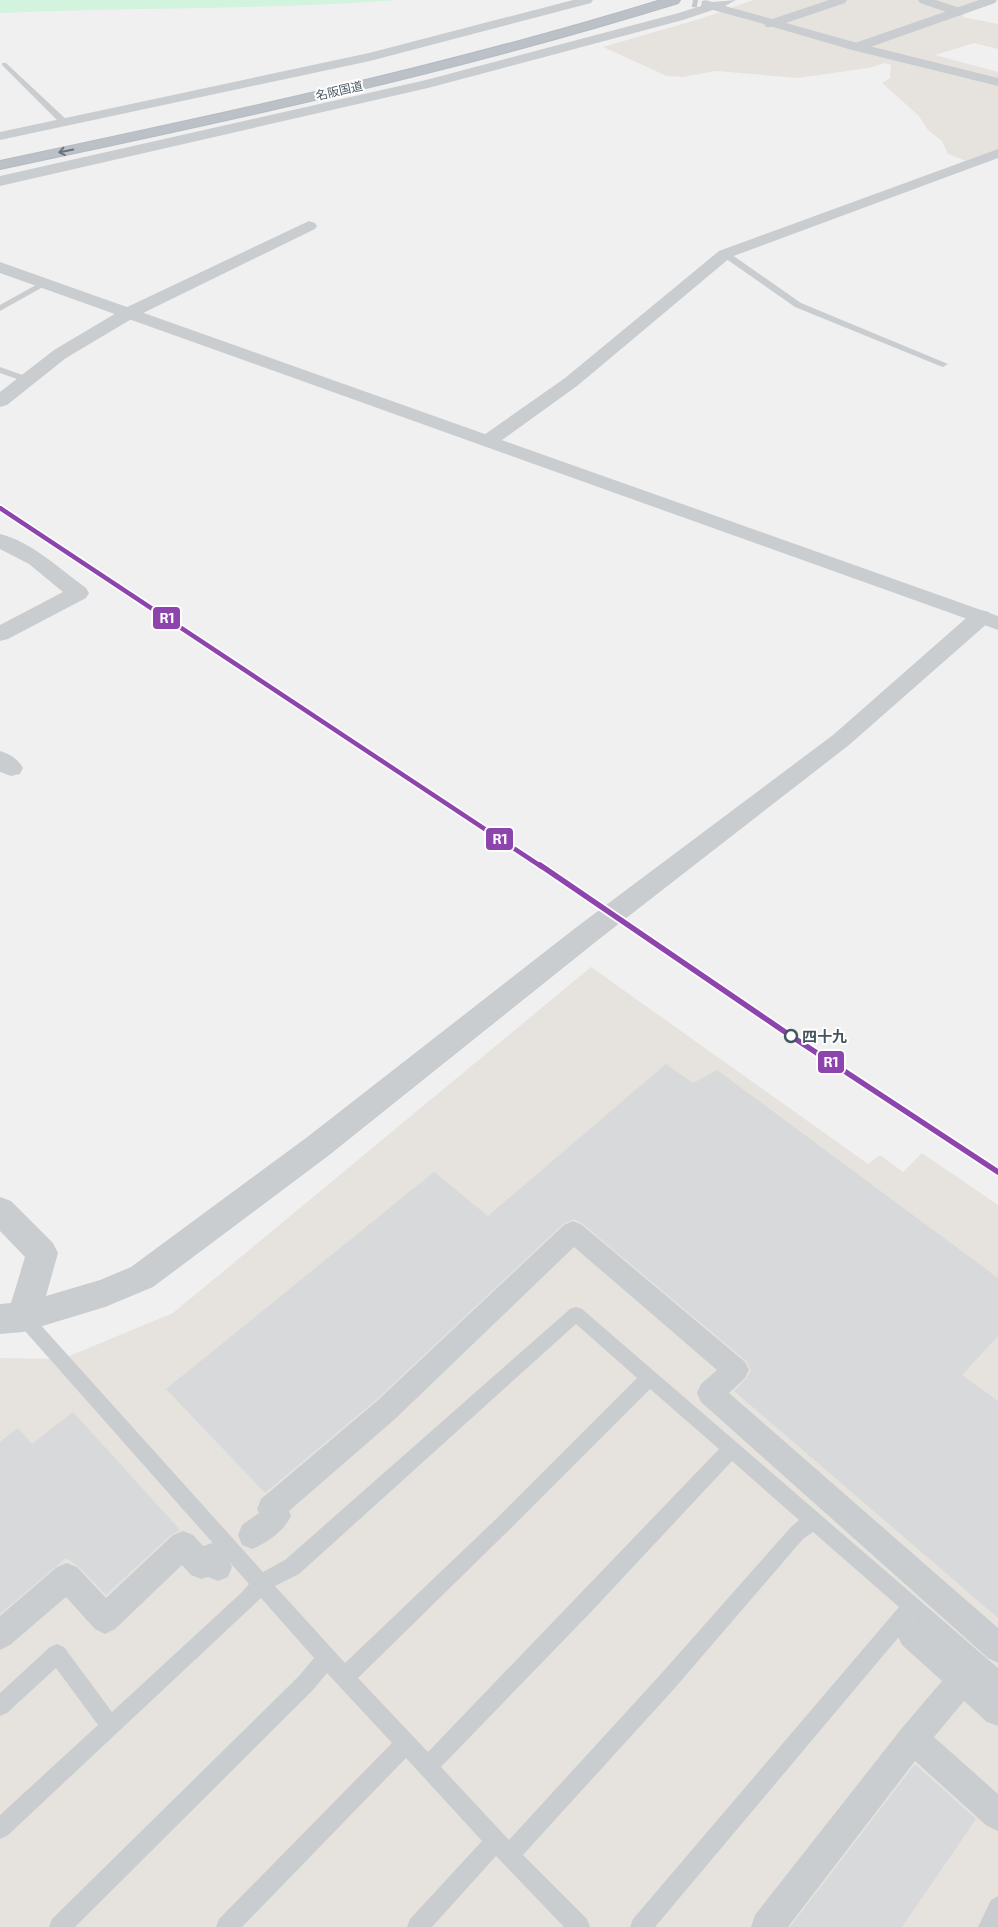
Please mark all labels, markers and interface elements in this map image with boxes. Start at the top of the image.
street label: 名阪国道 [314,78,364,102]
one-way arrow [59,147,75,156]
line badge: R1 [152,606,181,630]
text: R1 [159,609,175,626]
line badge: R1 [485,827,514,851]
text: R1 [492,830,508,847]
place label: 四十九 [802,1027,847,1045]
marker: 四十九 [784,1029,798,1043]
line badge: R1 [817,1050,845,1074]
text: R1 [823,1053,839,1070]

